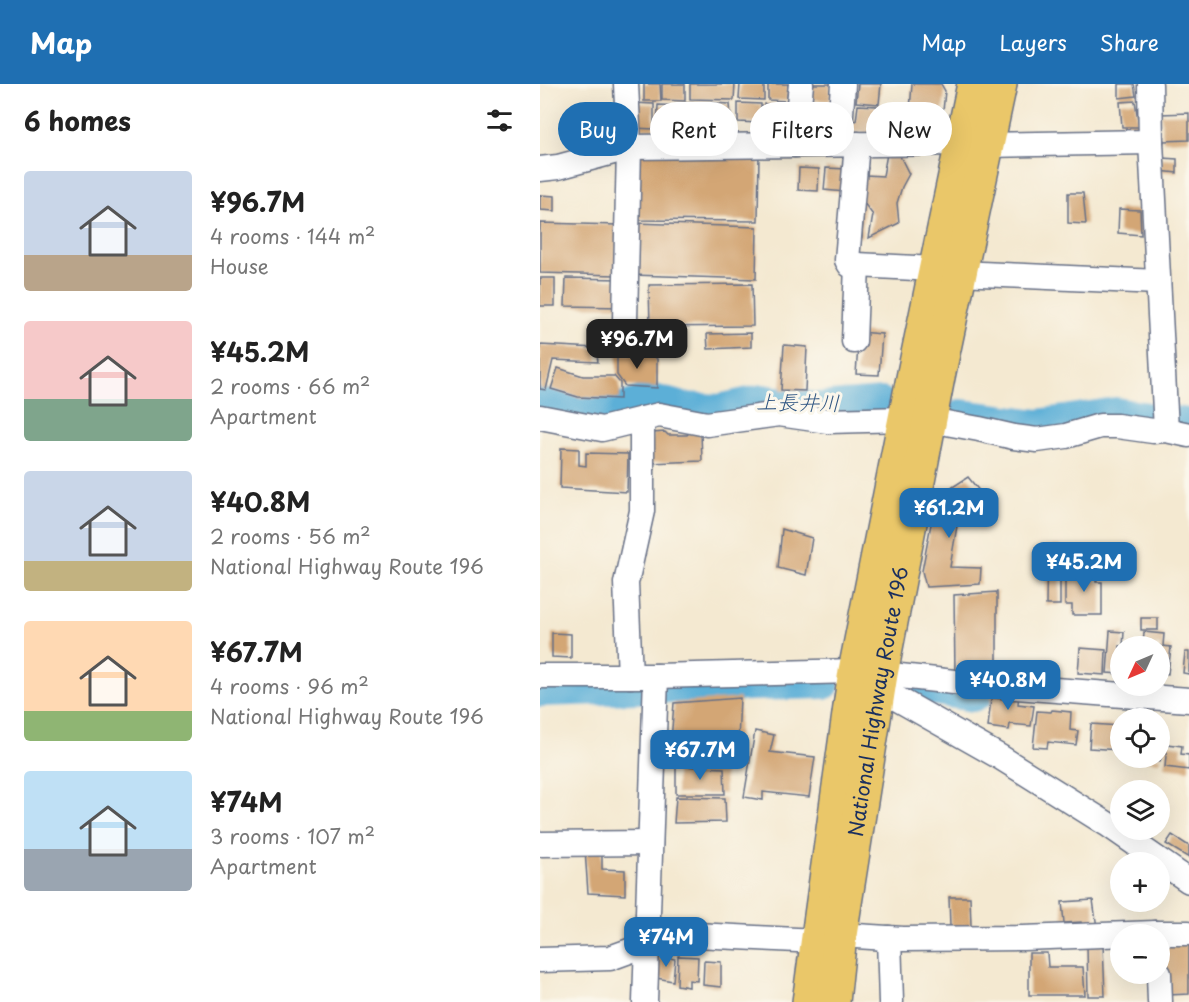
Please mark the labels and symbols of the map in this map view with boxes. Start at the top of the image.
pin: ¥96.7M [588,319,686,370]
water label: 上長井川 [756,384,840,418]
pin: ¥61.2M [900,488,998,539]
pin: ¥45.2M [1035,542,1133,593]
street label: National Highway Route 196 [840,564,915,839]
north arrow [1110,636,1170,696]
pin: ¥40.8M [959,660,1057,711]
pin: ¥67.7M [651,730,749,781]
pin: ¥74M [630,917,702,968]

